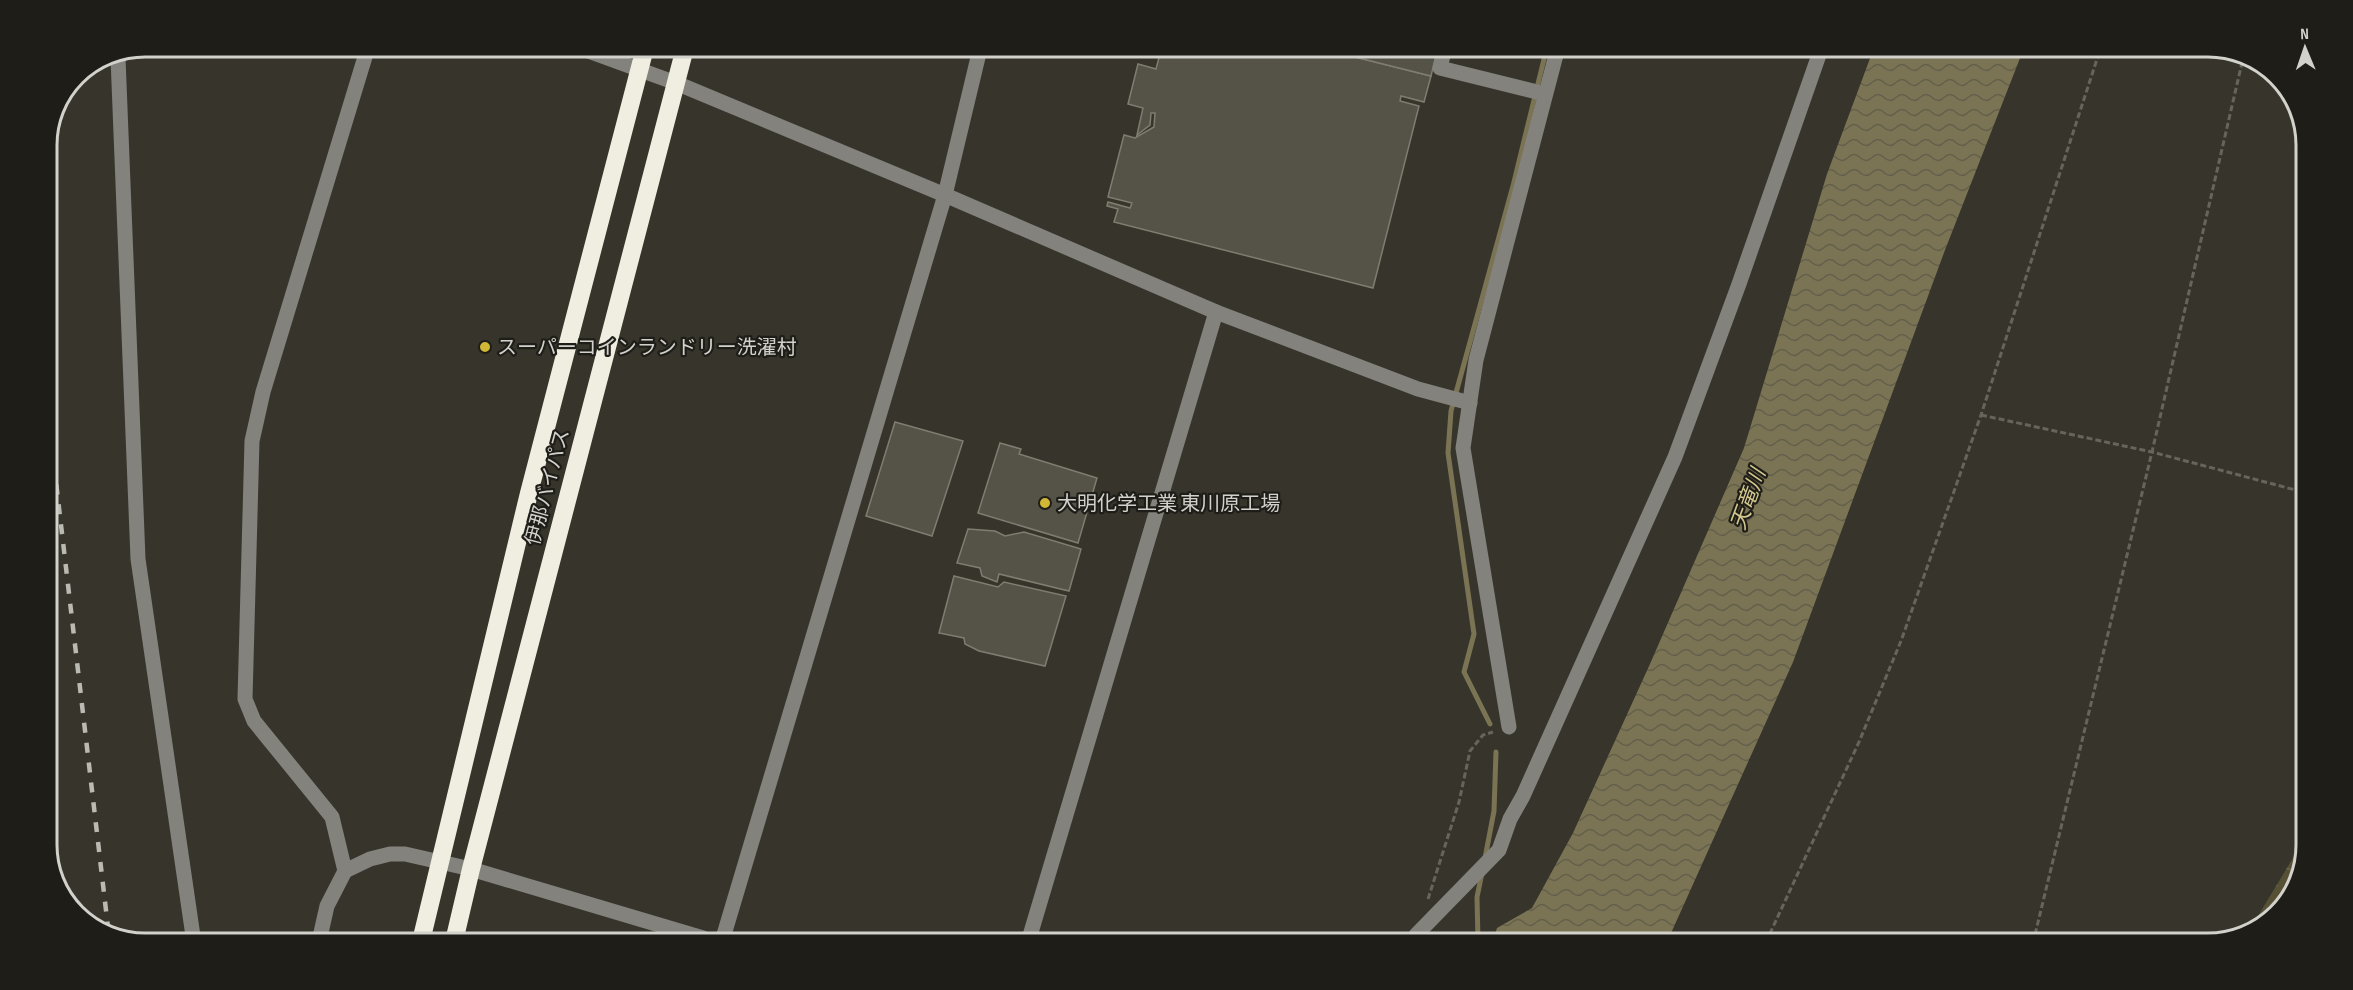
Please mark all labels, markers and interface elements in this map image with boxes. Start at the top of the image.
north arrow [2275,18,2335,78]
text: N [2300,25,2309,44]
place label: スーパーコインランドリー洗濯村 [497,336,797,360]
marker: スーパーコインランドリー洗濯村 [478,340,492,354]
street label: 伊那バイパス [521,426,575,548]
water label: 天竜川 [1726,463,1772,533]
place label: 大明化学工業 東川原工場 [1057,492,1280,516]
marker: 大明化学工業 東川原工場 [1038,496,1052,510]

